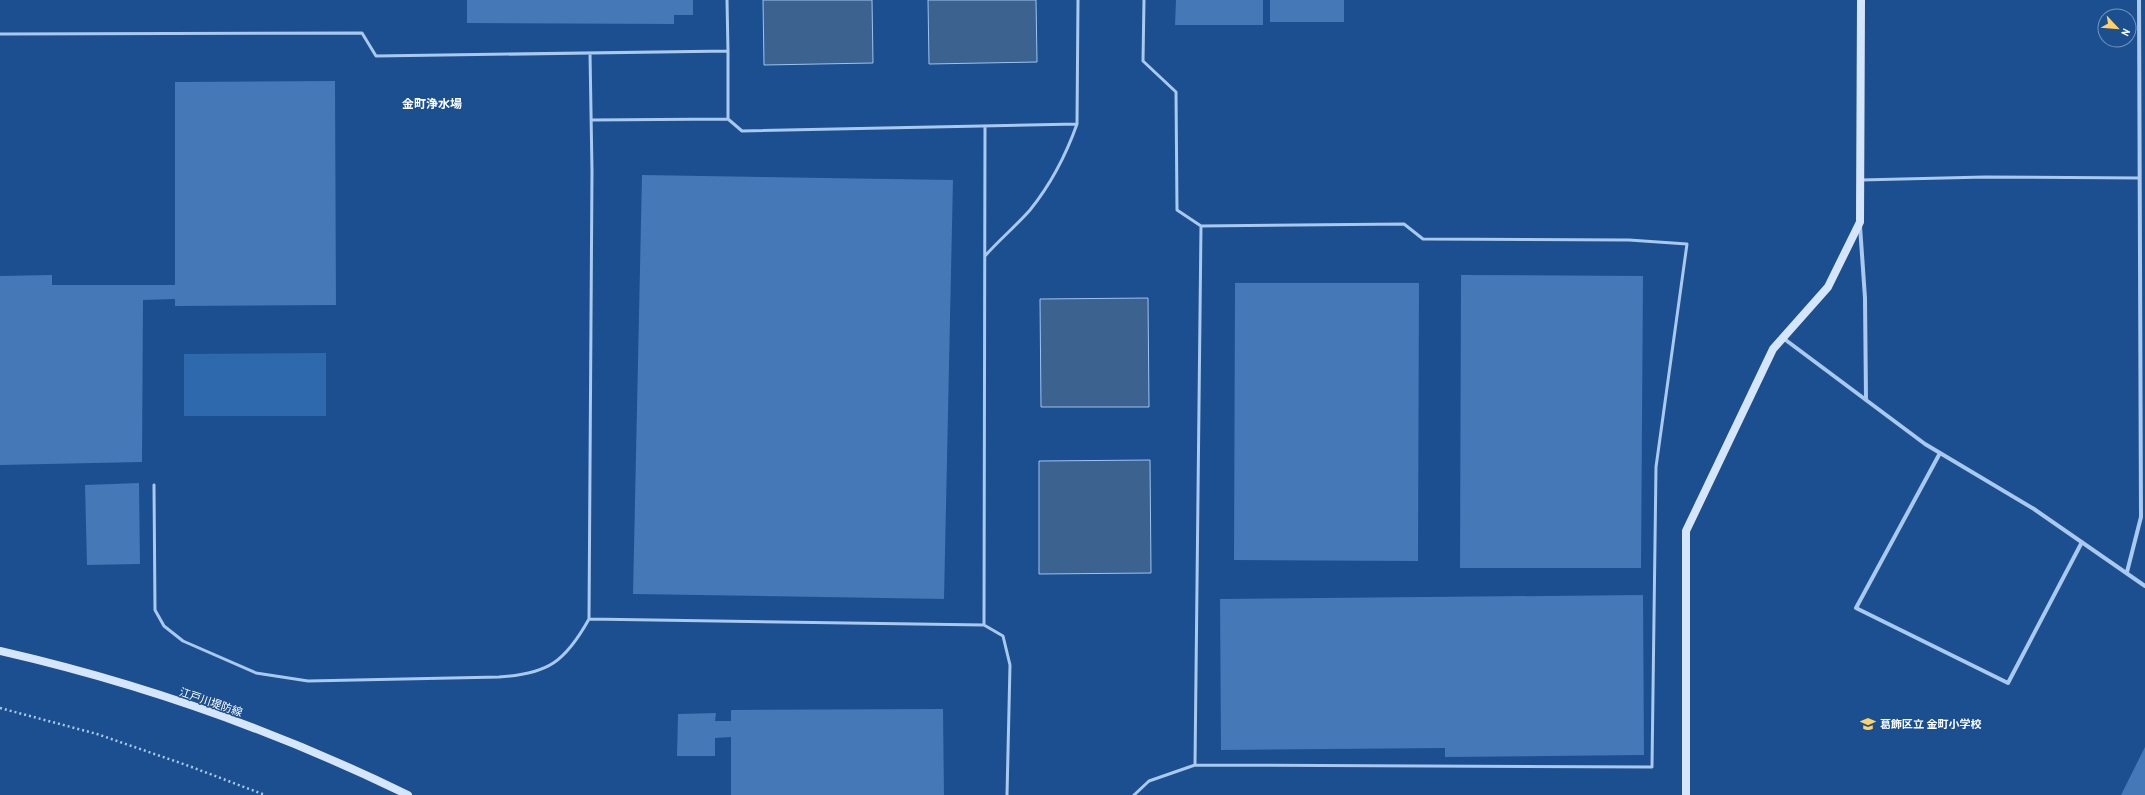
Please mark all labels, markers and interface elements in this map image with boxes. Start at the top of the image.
north arrow [2097,8,2137,48]
text: N [2118,26,2134,38]
district label: 金町浄水場 [402,96,462,112]
street label: 江戸川堤防線 [178,685,244,719]
school or university icon: 葛飾区立 金町小学校 [1859,715,1877,733]
place label: 葛飾区立 金町小学校 [1880,717,1982,731]

